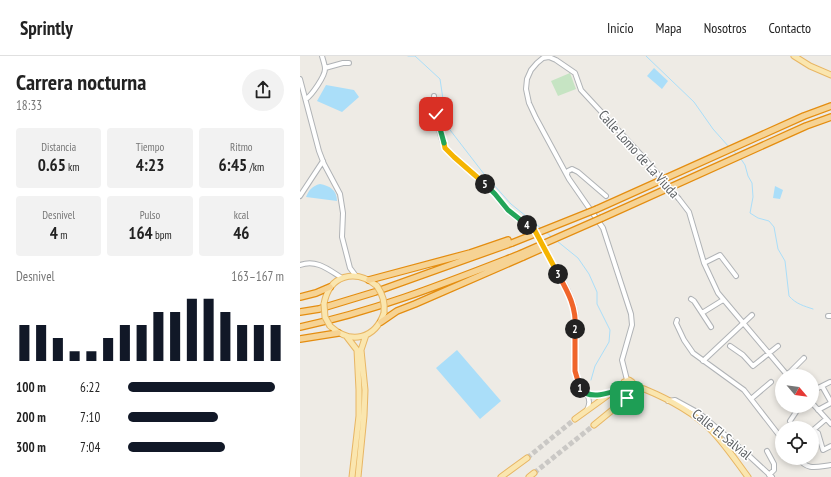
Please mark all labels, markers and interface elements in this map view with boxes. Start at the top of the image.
text: Sprintly [20,16,73,40]
text: Inicio [607,19,634,37]
text: Mapa [656,19,682,37]
text: Nosotros [704,19,747,37]
text: Contacto [769,19,811,37]
text: Carrera nocturna [16,68,146,96]
button: share [242,69,284,111]
text: 18:33 [16,97,42,114]
pin [419,97,453,131]
icon: check [425,103,447,125]
street label: Calle Lomo de La Viuda [595,106,683,202]
text: Distancia [41,140,76,154]
text: Tiempo [136,140,164,154]
text: Ritmo [230,140,253,154]
text: 0.65 [38,154,66,176]
text: 4:23 [136,154,164,176]
text: 6:45 [218,154,247,176]
text: km [66,160,80,174]
text: /km [247,160,264,174]
pin: 5 [475,174,495,194]
text: 5 [482,177,488,191]
text: Desnivel [42,208,75,222]
text: Pulso [140,208,160,222]
text: kcal [234,208,249,222]
pin: 4 [517,215,537,235]
text: 4 [524,218,530,232]
text: 4 [50,222,58,244]
text: 164 [128,222,153,244]
text: 46 [233,222,249,244]
text: m [58,228,67,242]
text: bpm [153,228,172,242]
pin: 3 [548,264,568,284]
text: 3 [555,267,561,281]
text: Desnivel [16,268,55,285]
text: 163–167 m [231,268,284,285]
pin: 2 [565,319,585,339]
text: 2 [572,322,578,336]
north arrow [775,369,819,413]
map controls [775,369,819,465]
pin: 1 [570,378,590,398]
text: 100 m [16,379,46,396]
text: 6:22 [80,379,100,396]
text: 1 [577,381,583,395]
pin [610,381,644,415]
icon: arrive [616,387,638,409]
street label: Calle El Salvial [689,404,756,464]
text: 200 m [16,409,46,426]
text: 7:10 [80,409,100,426]
button: locate [775,421,819,465]
text: 300 m [16,439,46,456]
text: 7:04 [80,439,100,456]

